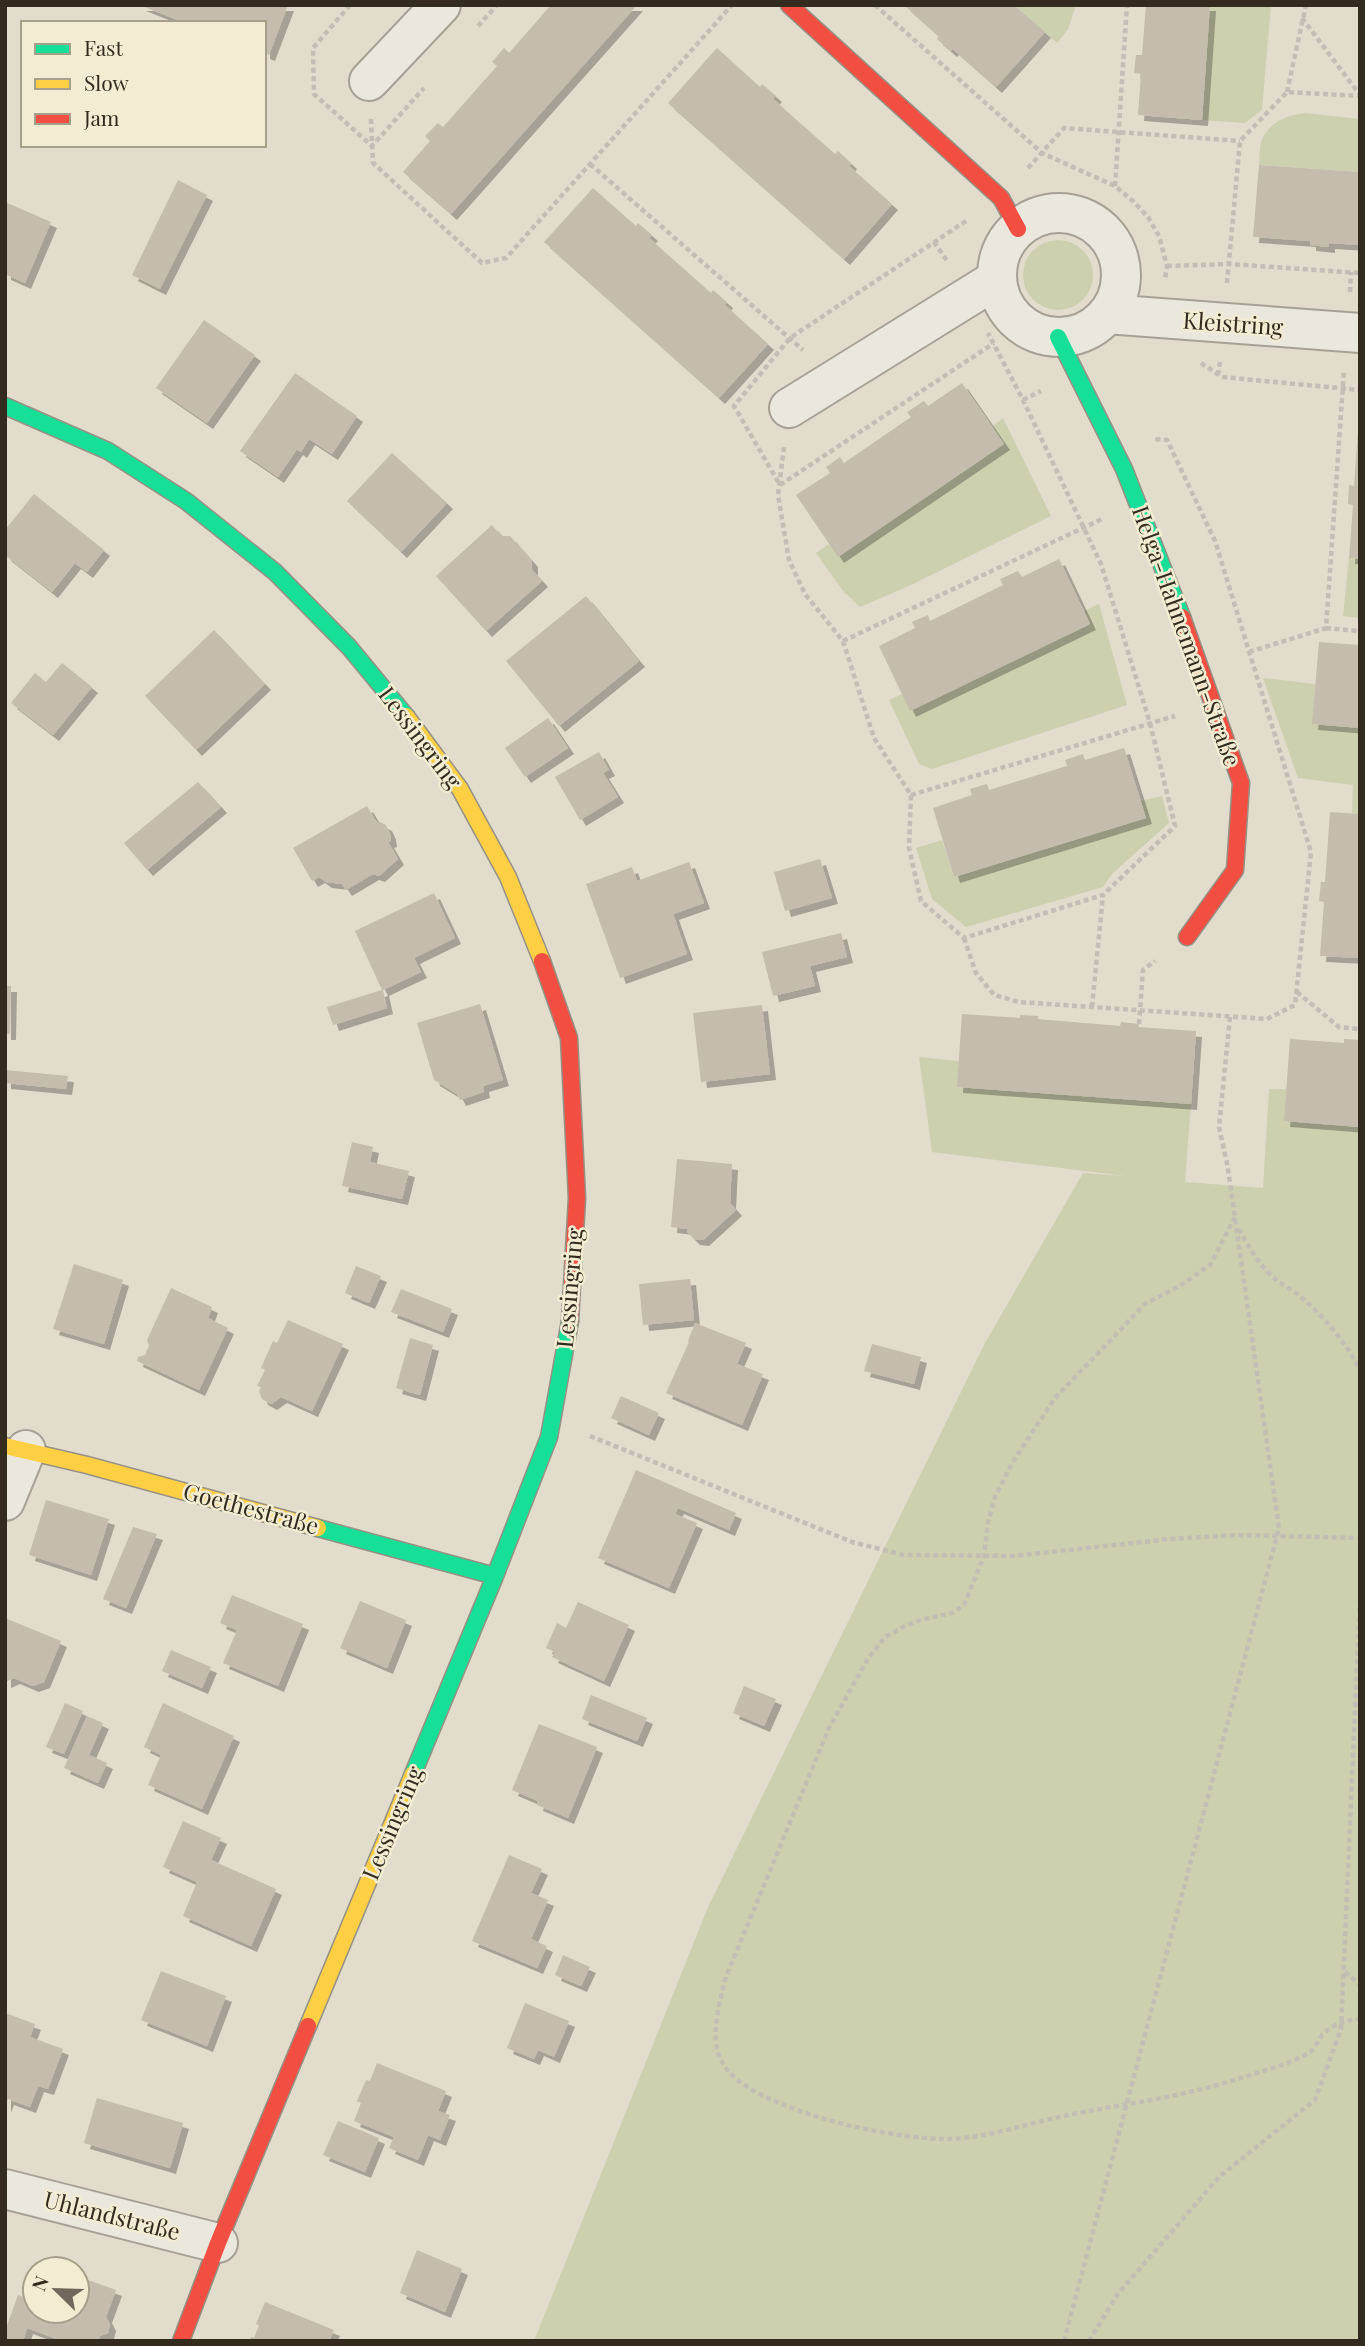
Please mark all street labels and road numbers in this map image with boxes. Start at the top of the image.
street label: Kleistring [1182,304,1284,341]
street label: Helga-Hahnemann-Straße [1126,501,1249,770]
street label: Lessingring [372,680,470,795]
street label: Lessingring [548,1226,589,1349]
street label: Goethestraße [180,1475,322,1540]
street label: Lessingring [354,1761,429,1884]
street label: Uhlandstraße [41,2183,184,2246]

